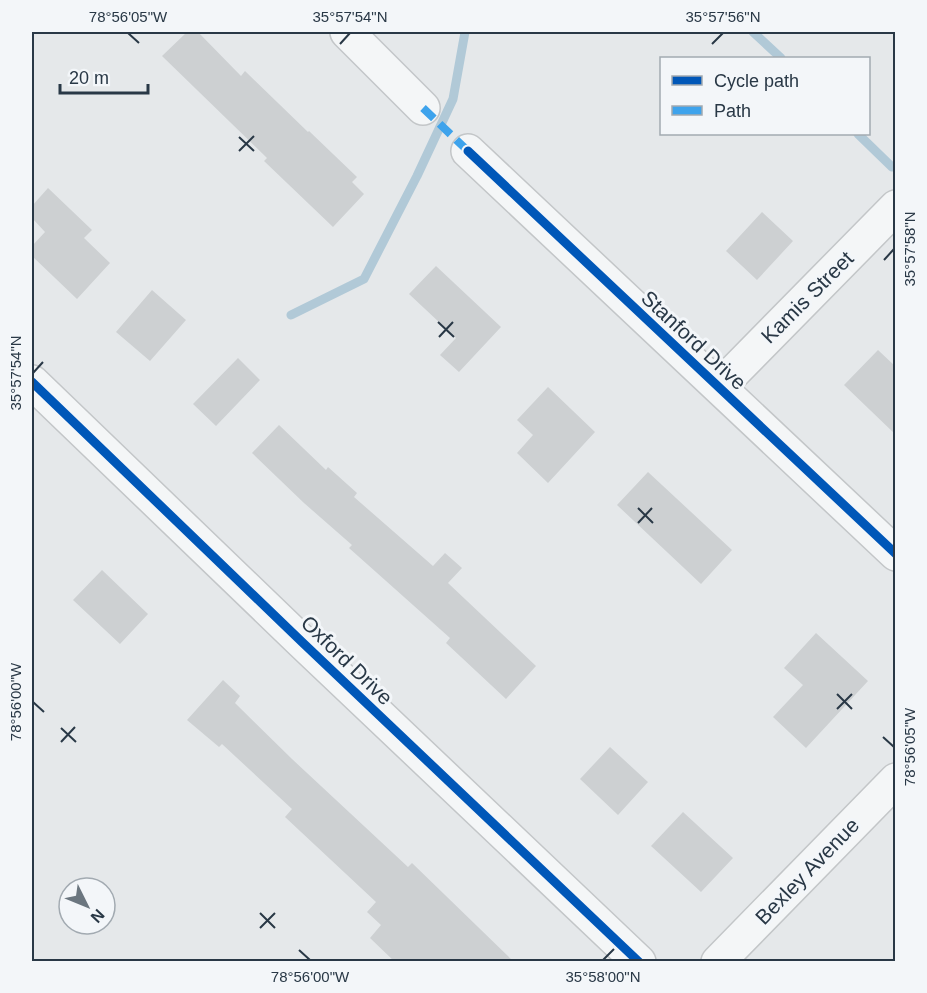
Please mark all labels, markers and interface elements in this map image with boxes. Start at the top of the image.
text: 78°56'05"W [89,8,168,25]
text: 35°57'54"N [312,8,388,25]
text: 35°57'56"N [685,8,761,25]
scale bar [60,57,148,95]
legend [660,57,870,135]
text: 20 m [69,68,109,88]
text: Cycle path [714,71,799,91]
text: Path [714,101,751,121]
text: 35°57'58"N [901,211,918,287]
street label: Kamis Street [756,246,858,348]
street label: Stanford Drive [637,286,751,394]
text: 35°57'54"N [7,335,24,411]
street label: Oxford Drive [297,611,397,709]
text: 78°56'00"W [7,662,24,741]
text: 78°56'05"W [901,707,918,786]
street label: Bexley Avenue [751,813,863,929]
north arrow [57,876,117,936]
text: N [87,906,108,926]
text: 78°56'00"W [271,968,350,985]
text: 35°58'00"N [565,968,641,985]

